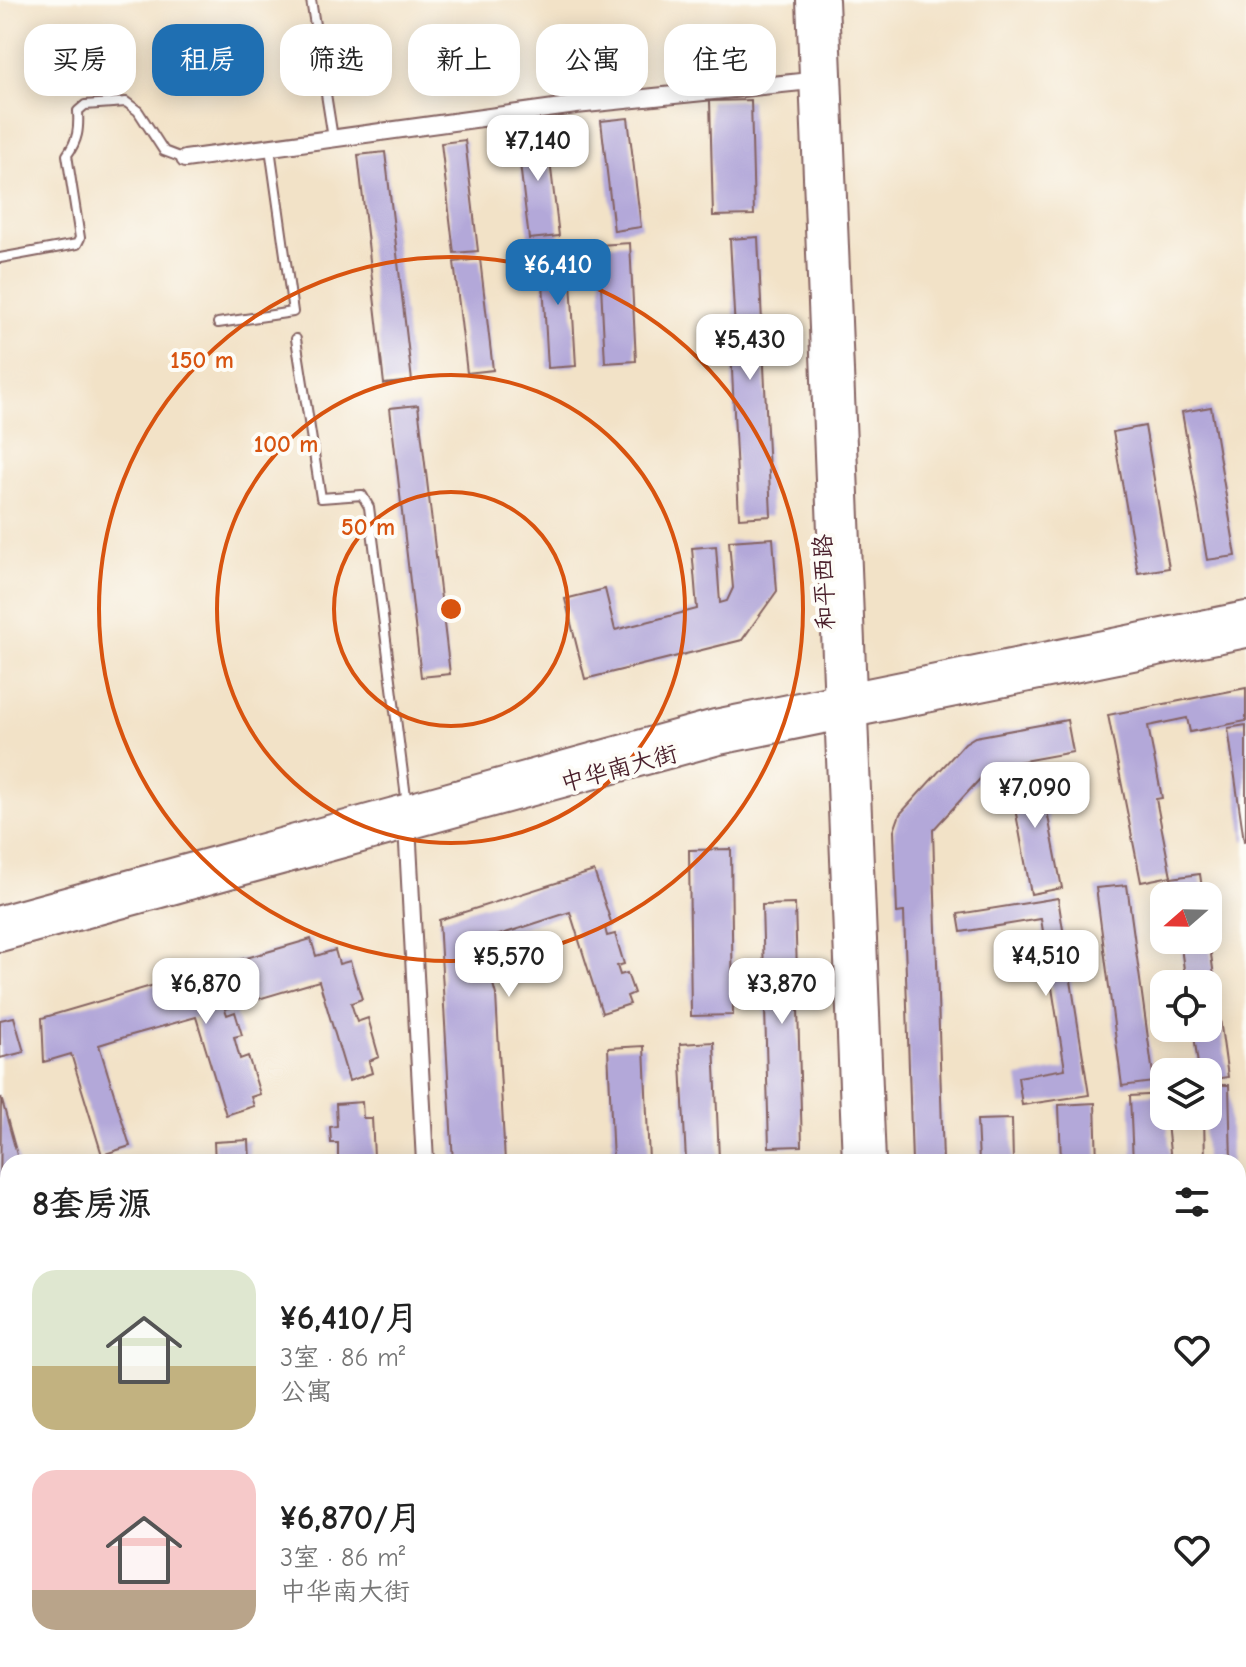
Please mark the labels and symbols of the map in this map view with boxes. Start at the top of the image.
pin: ¥7,140 [473,115,603,183]
pin: ¥6,410 [493,239,623,307]
pin: ¥5,430 [685,314,815,382]
text: 150 m [170,346,234,374]
text: 100 m [254,430,318,458]
text: 50 m [341,513,395,541]
street label: 和平西路 [808,534,840,630]
centre of rings [437,595,465,623]
street label: 中华南大街 [557,739,681,797]
pin: ¥7,090 [970,762,1100,830]
north arrow [1150,882,1222,954]
pin: ¥4,510 [981,930,1111,998]
pin: ¥5,570 [444,931,574,999]
pin: ¥6,870 [141,958,271,1026]
pin: ¥3,870 [717,958,847,1026]

